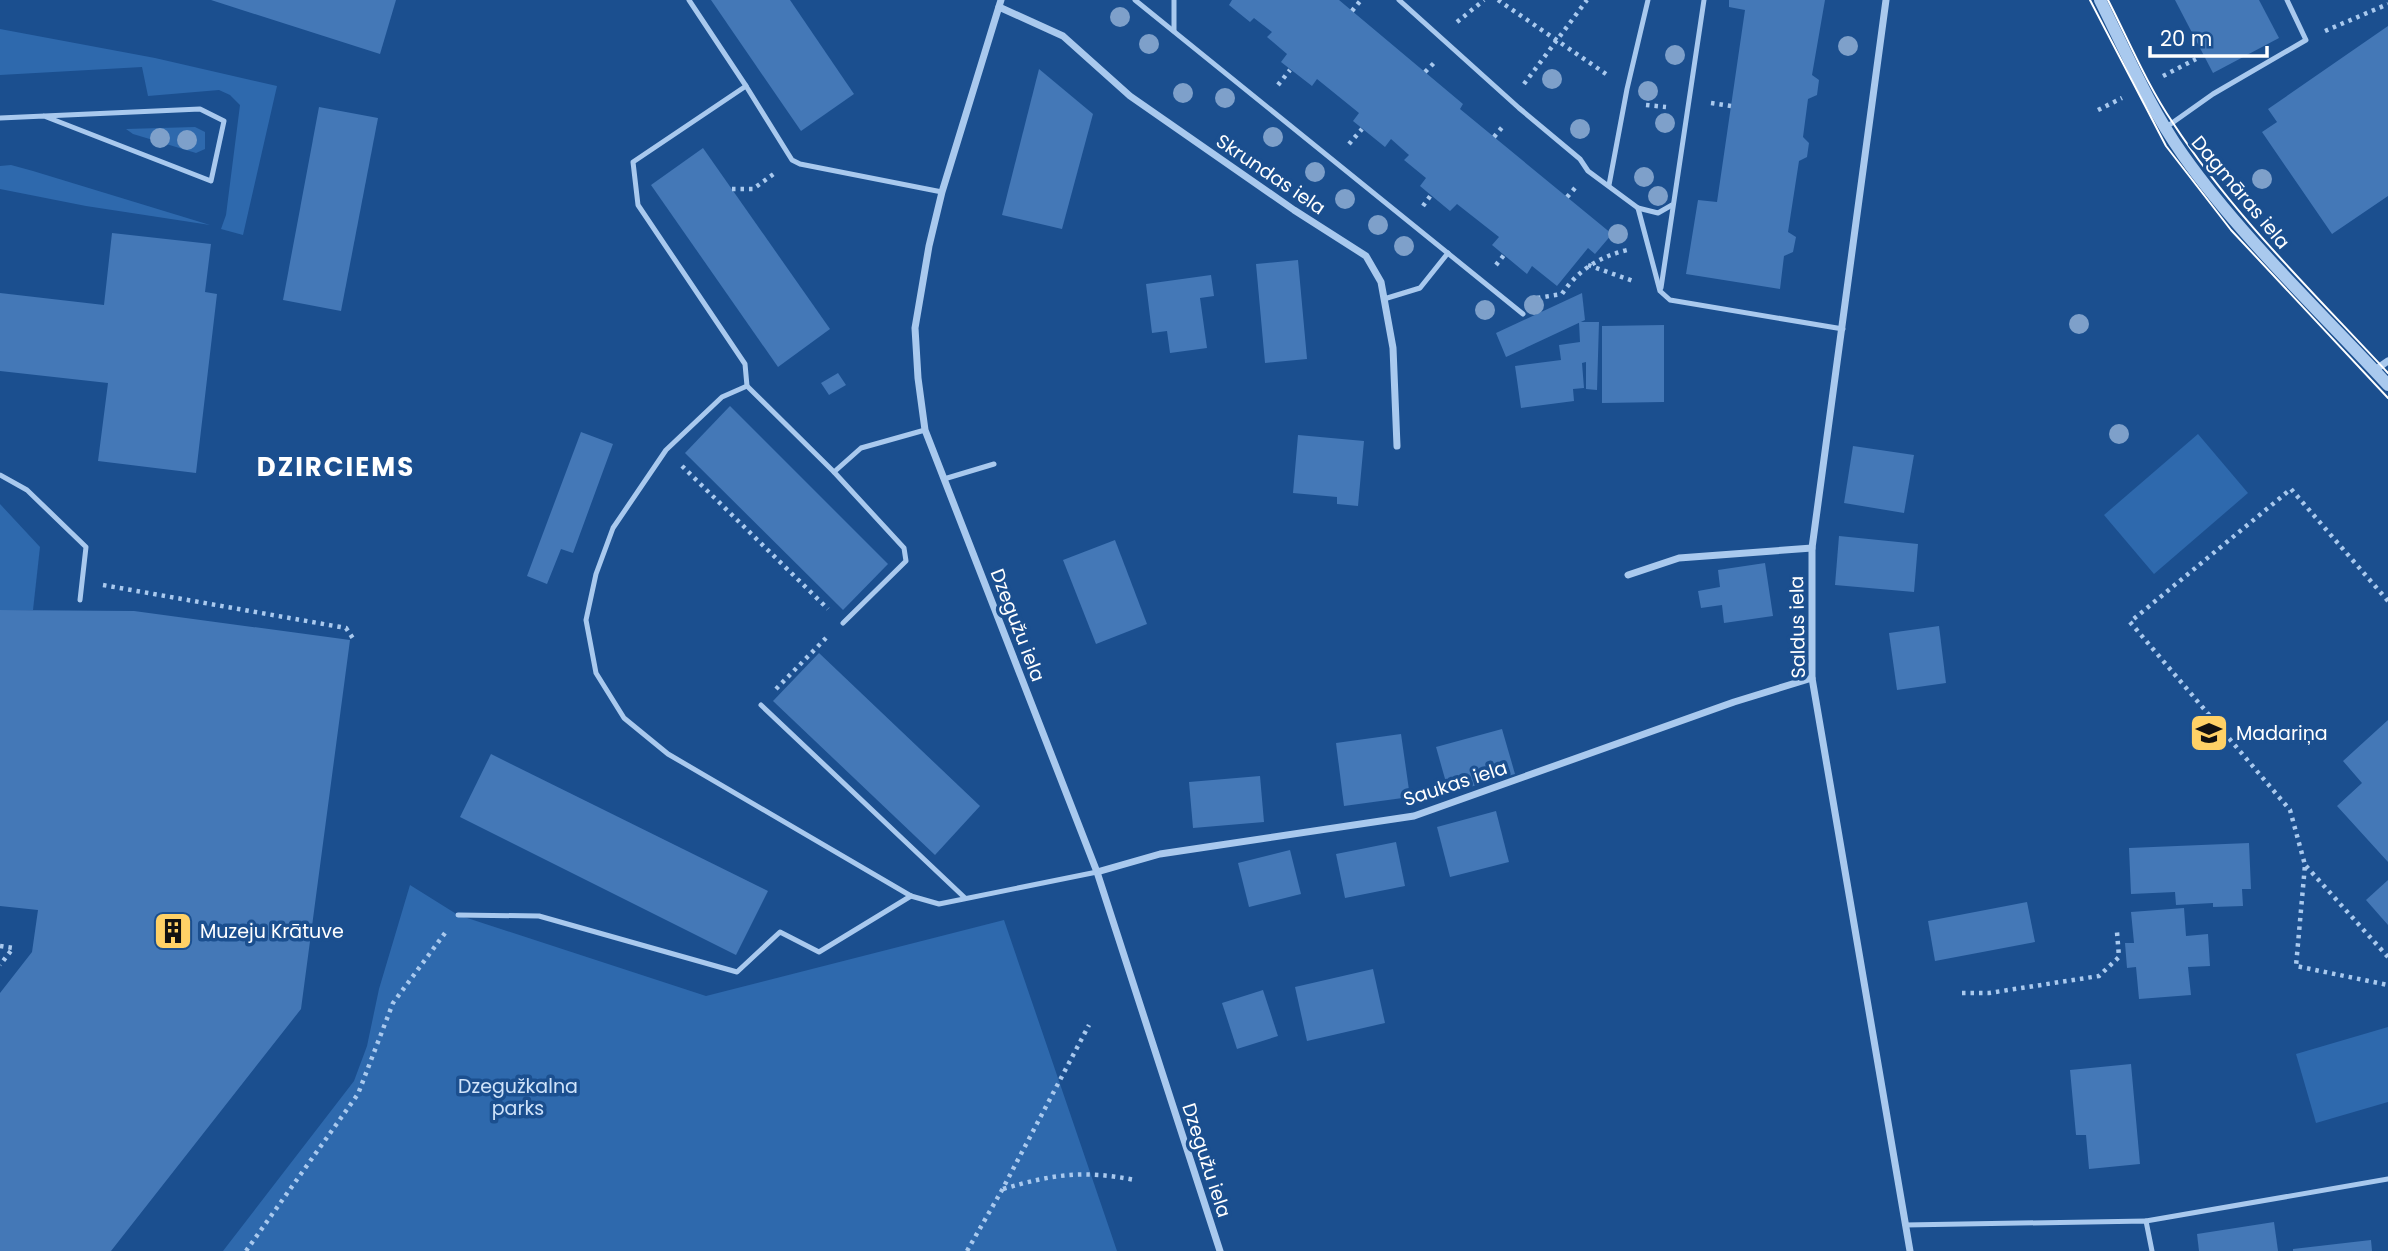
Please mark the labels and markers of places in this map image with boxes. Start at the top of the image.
school or university icon: Madariņa [2188,712,2230,754]
place label: Madariņa [2236,720,2328,747]
building icon: Muzeju Krātuve [152,910,194,952]
place label: Muzeju Krātuve [200,918,344,945]

